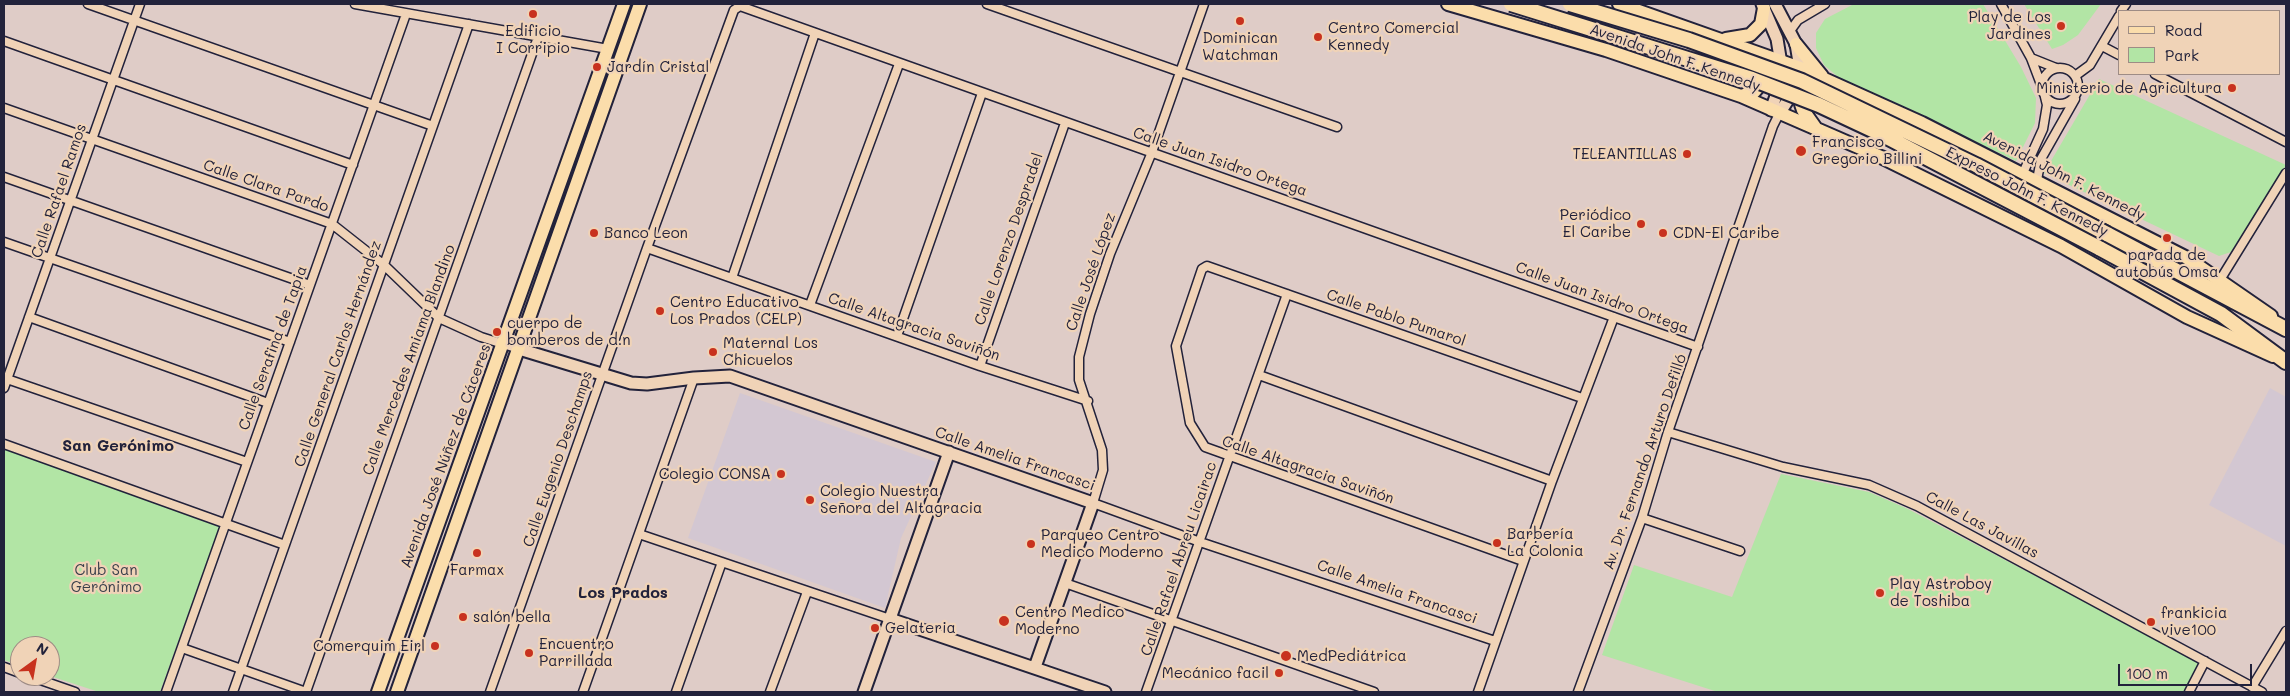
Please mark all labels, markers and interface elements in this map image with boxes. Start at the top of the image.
marker: Edificio I Corripio [527,8,539,20]
place label: Play de Los Jardines [1968,8,2051,43]
legend [2118,10,2280,75]
marker: Dominican Watchman [1234,15,1246,27]
place label: Centro Comercial Kennedy [1328,19,1459,54]
street label: Avenida John F. Kennedy [1587,20,1763,96]
marker: Play de Los Jardines [2055,20,2067,32]
text: Road [2165,20,2202,40]
place label: Edificio I Corripio [496,22,570,57]
place label: Dominican Watchman [1202,29,1278,64]
marker: Centro Comercial Kennedy [1312,31,1324,43]
text: Park [2165,45,2199,65]
place label: Jardín Cristal [607,58,709,76]
marker: Jardín Cristal [591,61,603,73]
place label: Ministerio de Agricultura [2036,79,2222,97]
marker: Ministerio de Agricultura [2226,82,2238,94]
street label: Calle Rafael Ramos [28,122,90,260]
street label: Calle Juan Isidro Ortega [1131,124,1309,200]
street label: Avenida John F. Kennedy [1980,127,2148,225]
place label: Francisco Gregorio Billini [1812,133,1922,168]
street label: Expreso John F. Kennedy [1943,143,2111,241]
marker: Francisco Gregorio Billini [1794,144,1808,158]
place label: TELEANTILLAS [1573,145,1677,163]
marker: TELEANTILLAS [1681,148,1693,160]
street label: Calle Lorenzo Despradel [971,150,1047,328]
street label: Calle Clara Pardo [201,156,331,216]
place label: Periódico El Caribe [1560,206,1631,241]
street label: Calle José López [1062,211,1120,333]
marker: Periódico El Caribe [1635,218,1647,230]
place label: Banco Leon [604,224,688,242]
place label: CDN-El Caribe [1673,224,1780,242]
marker: Banco Leon [588,227,600,239]
marker: CDN-El Caribe [1657,227,1669,239]
marker: parada de autobús Omsa [2161,232,2173,244]
street label: Calle General Carlos Hernández [291,239,385,469]
street label: Calle Mercedes Amiama Blandino [359,242,459,478]
place label: parada de autobús Omsa [2115,246,2219,281]
street label: Calle Juan Isidro Ortega [1513,258,1691,338]
street label: Calle Serafina de Tapia [235,263,311,433]
street label: Calle Pablo Pumarol [1324,286,1468,350]
street label: Calle Altagracia Saviñón [826,289,1002,365]
place label: Centro Educativo Los Prados (CELP) [670,293,802,328]
marker: Centro Educativo Los Prados (CELP) [654,305,666,317]
place label: cuerpo de bomberos de d.n [507,314,631,349]
marker: cuerpo de bomberos de d.n [491,326,503,338]
place label: Maternal Los Chicuelos [723,334,818,369]
street label: Avenida José Núñez de Cáceres [397,342,495,570]
marker: Maternal Los Chicuelos [707,346,719,358]
street label: Av. Dr. Fernando Arturo Defilló [1600,352,1690,572]
street label: Calle Eugenio Deschamps [519,369,597,549]
street label: Calle Amelia Francasci [933,423,1097,495]
street label: Calle Altagracia Saviñón [1220,432,1396,508]
district label: San Gerónimo [62,436,174,456]
street label: Calle Rafael Abreu Licairac [1137,459,1221,659]
place label: Colegio CONSA [659,465,771,483]
marker: Colegio CONSA [775,468,787,480]
place label: Colegio Nuestra Señora del Altagracia [820,482,982,517]
street label: Calle Las Javillas [1922,488,2042,562]
marker: Colegio Nuestra Señora del Altagracia [804,494,816,506]
place label: Barbería La Colonia [1507,525,1584,560]
place label: Parqueo Centro Medico Moderno [1041,526,1163,561]
marker: Barbería La Colonia [1491,537,1503,549]
marker: Parqueo Centro Medico Moderno [1025,538,1037,550]
marker: Farmax [471,547,483,559]
street label: Calle Amelia Francasci [1315,556,1479,628]
park label: Club San Gerónimo [71,561,141,596]
place label: Farmax [450,561,504,579]
place label: Play Astroboy de Toshiba [1890,575,1992,610]
district label: Los Prados [578,583,668,603]
marker: Play Astroboy de Toshiba [1874,587,1886,599]
place label: Centro Medico Moderno [1015,603,1124,638]
place label: frankicia vive100 [2161,604,2227,639]
place label: salón bella [473,608,551,626]
marker: salón bella [457,611,469,623]
marker: Centro Medico Moderno [997,614,1011,628]
marker: frankicia vive100 [2145,616,2157,628]
place label: Gelateria [885,619,956,637]
marker: Gelateria [869,622,881,634]
place label: Encuentro Parrillada [539,635,614,670]
north arrow [10,636,60,686]
place label: Comerquim Eirl [313,637,425,655]
text: N [33,638,52,660]
marker: Comerquim Eirl [429,640,441,652]
marker: Encuentro Parrillada [523,647,535,659]
place label: MedPediátrica [1297,647,1407,665]
marker: MedPediátrica [1279,649,1293,663]
scale bar [2120,654,2254,686]
text: 100 m [2126,663,2168,683]
place label: Mecánico facil [1162,664,1269,682]
marker: Mecánico facil [1273,667,1285,679]

